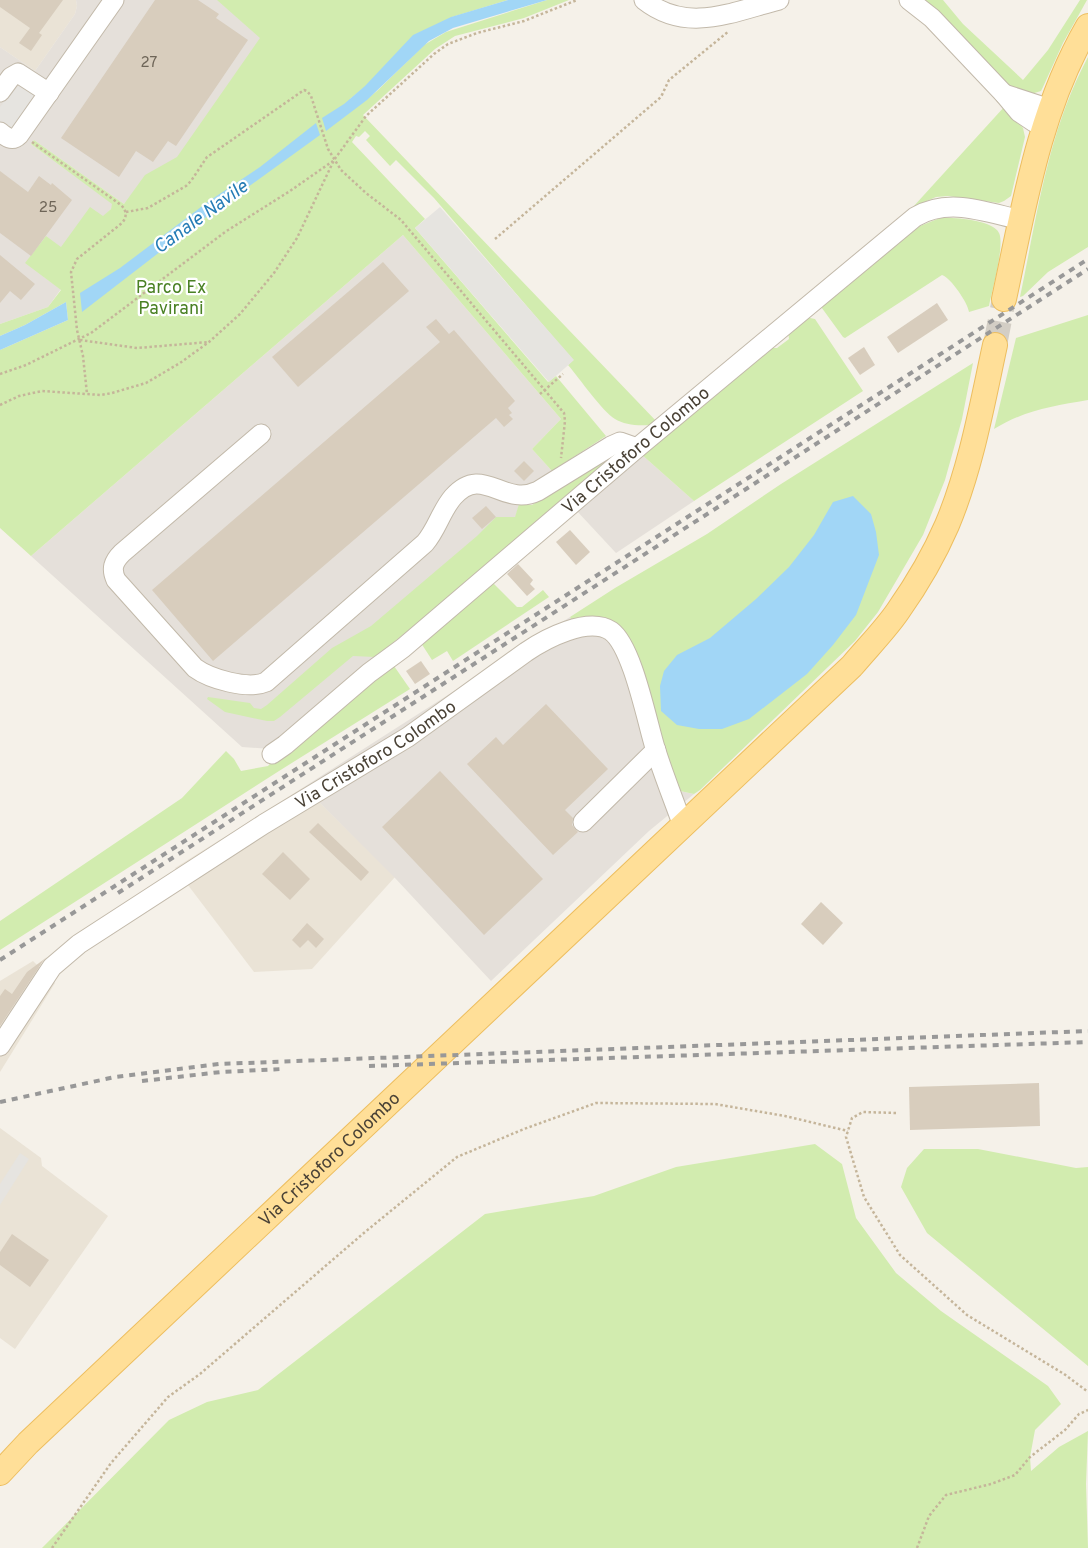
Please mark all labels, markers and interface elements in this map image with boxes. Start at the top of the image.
house number: 27 [141,54,158,73]
water label: Canale Navile [149,175,253,260]
house number: 25 [39,199,57,218]
park label: Parco Ex Pavirani [136,277,206,321]
street label: Via Cristoforo Colombo [558,382,715,520]
street label: Via Cristoforo Colombo [292,696,461,815]
street label: Via Cristoforo Colombo [254,1088,406,1232]

